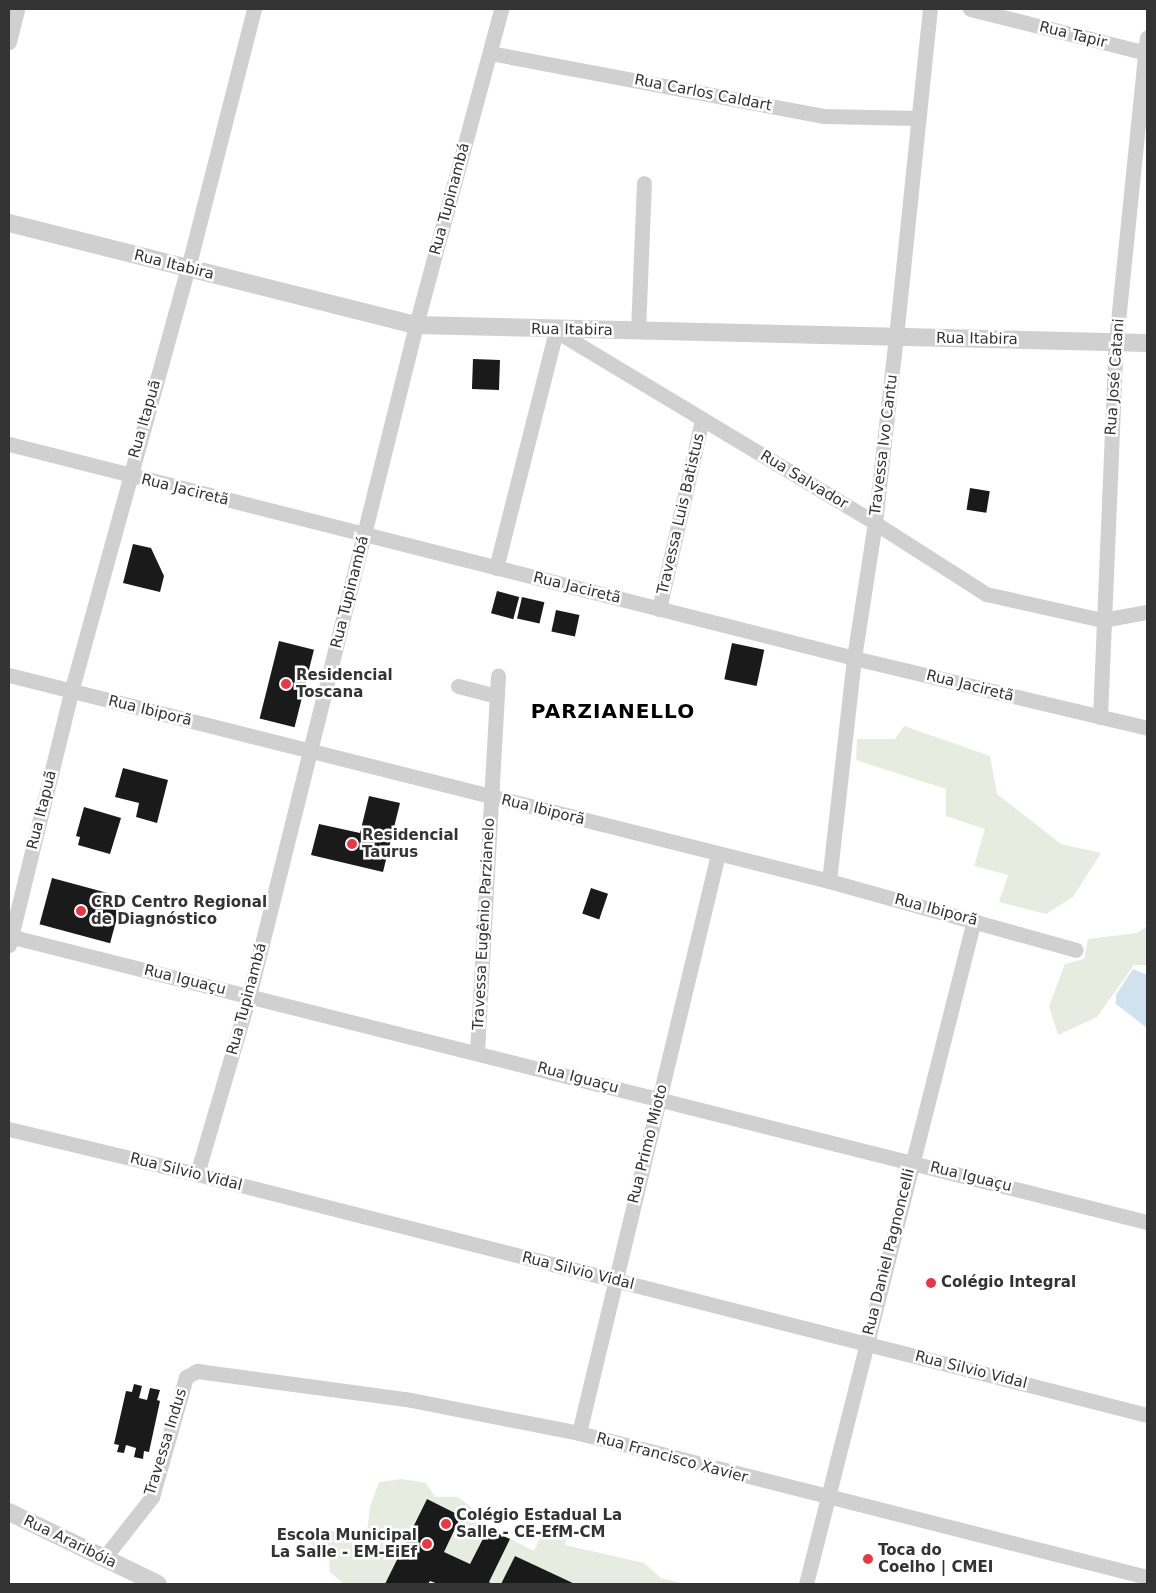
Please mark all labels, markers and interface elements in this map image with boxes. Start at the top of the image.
street label: Rua Tapir [1037,18,1109,52]
street label: Rua Carlos Caldart [633,71,773,115]
street label: Rua Tupinambá [426,141,474,257]
street label: Rua Itabira [132,246,216,284]
street label: Rua José Catani [1102,318,1128,436]
street label: Rua Itabira [531,320,613,340]
street label: Rua Itabira [936,329,1018,349]
street label: Travessa Ivo Cantu [866,374,902,516]
street label: Rua Itapuã [125,378,165,460]
street label: Travessa Luis Batistus [654,432,708,596]
street label: Rua Salvador [757,447,851,513]
street label: Rua Jaciretã [139,470,231,510]
street label: Rua Tupinambá [327,534,373,650]
street label: Rua Jaciretã [531,568,623,608]
place label: Residencial Toscana [296,666,393,701]
street label: Rua Jaciretã [924,666,1016,706]
marker: Residencial Toscana [280,678,292,690]
street label: Rua Ibiporã [106,692,194,730]
district label: PARZIANELLO [529,699,697,723]
street label: Rua Itapuã [23,769,61,851]
street label: Rua Ibiporã [499,791,587,829]
street label: Travessa Eugênio Parzianelo [469,817,499,1031]
place label: Residencial Taurus [362,826,459,861]
marker: Residencial Taurus [346,838,358,850]
street label: Rua Ibiporã [892,890,980,930]
place label: CRD Centro Regional de Diagnóstico [91,893,267,928]
marker: CRD Centro Regional de Diagnóstico [75,905,87,917]
street label: Rua Tupinambá [223,941,271,1057]
street label: Rua Iguaçu [142,961,228,999]
street label: Rua Iguaçu [535,1058,621,1098]
street label: Rua Primo Mioto [624,1083,672,1205]
street label: Rua Silvio Vidal [128,1149,244,1195]
street label: Rua Iguaçu [928,1158,1014,1196]
street label: Rua Daniel Pagnoncelli [860,1167,918,1337]
street label: Rua Silvio Vidal [520,1248,636,1294]
place label: Colégio Integral [941,1274,1076,1292]
marker: Colégio Integral [925,1277,937,1289]
street label: Rua Silvio Vidal [913,1347,1029,1393]
street label: Travessa Indus [141,1386,191,1498]
street label: Rua Francisco Xavier [594,1429,750,1487]
place label: Colégio Estadual La Salle - CE-EfM-CM [456,1506,622,1541]
street label: Rua Araribóia [21,1512,119,1572]
marker: Colégio Estadual La Salle - CE-EfM-CM [440,1518,452,1530]
place label: Escola Municipal La Salle - EM-EiEf [270,1526,417,1561]
marker: Escola Municipal La Salle - EM-EiEf [421,1538,433,1550]
place label: Toca do Coelho | CMEI [878,1541,993,1576]
marker: Toca do Coelho | CMEI [862,1553,874,1565]

